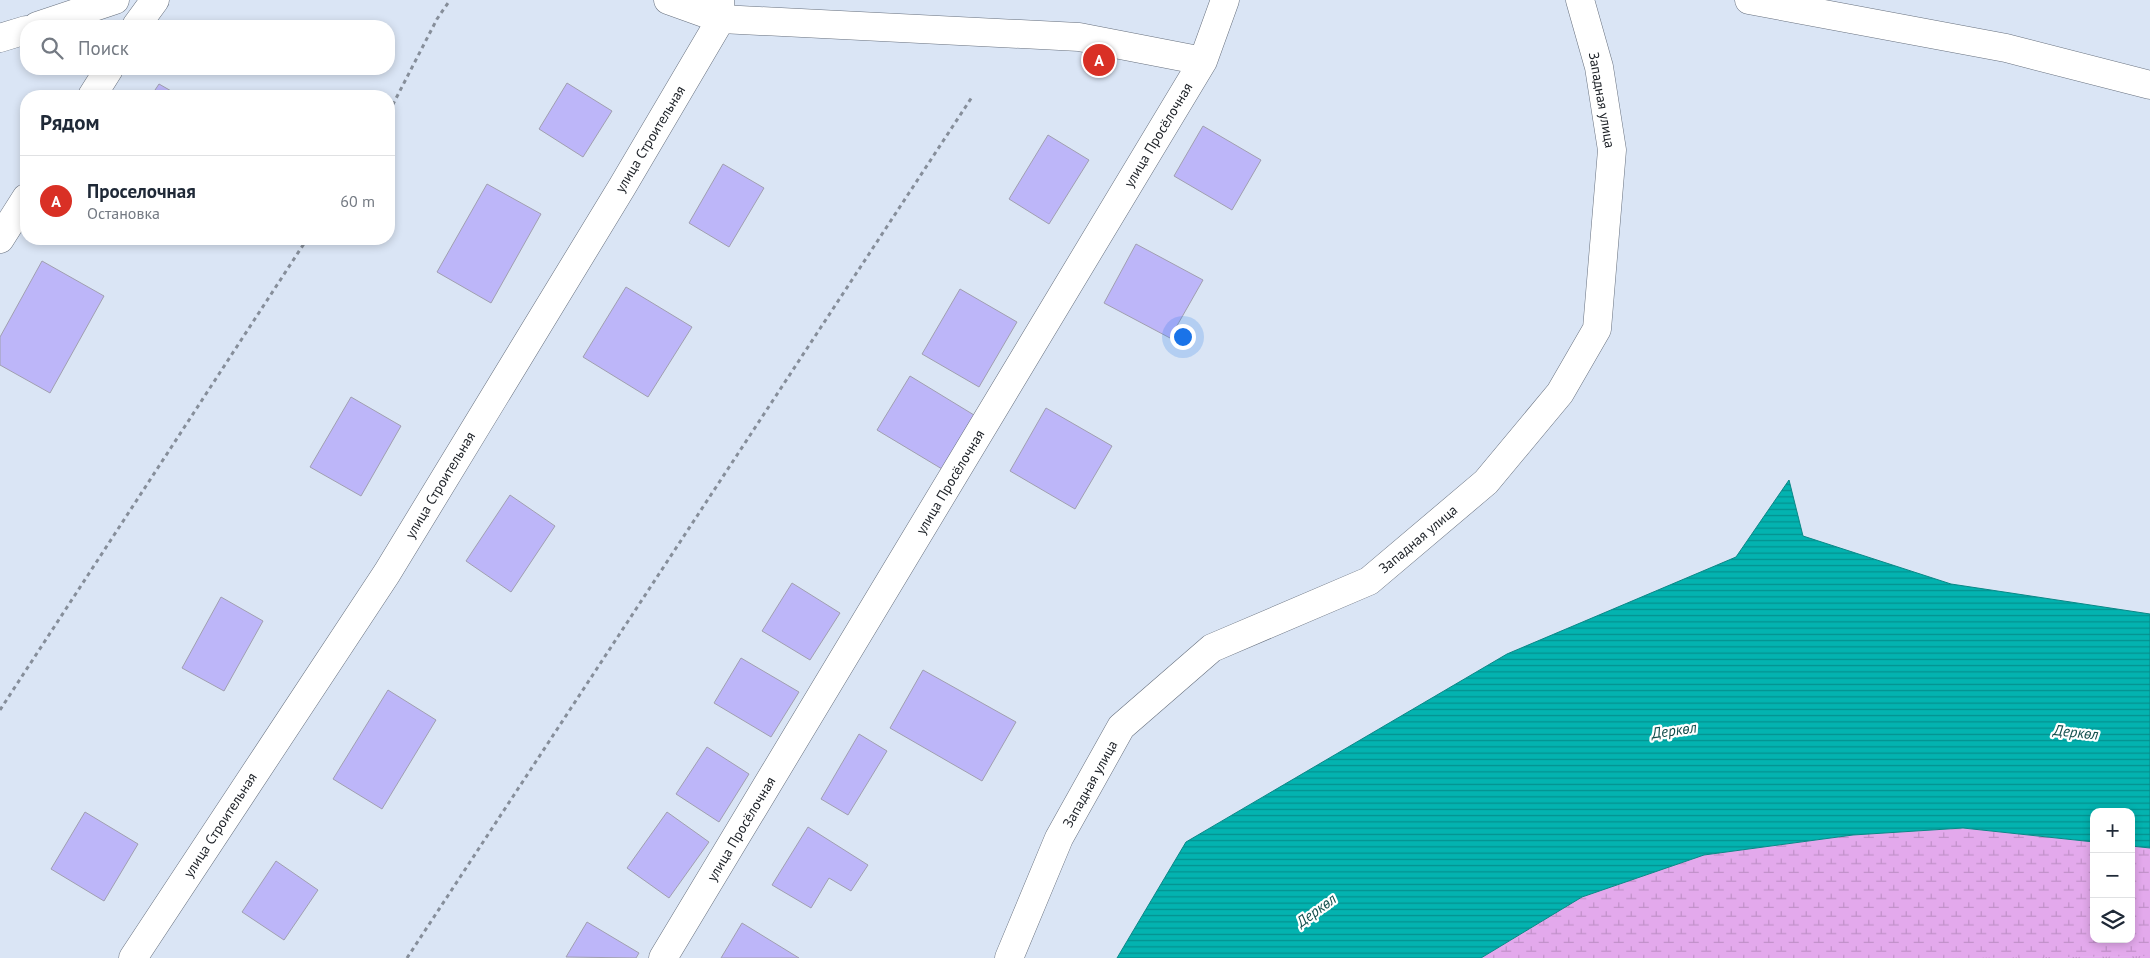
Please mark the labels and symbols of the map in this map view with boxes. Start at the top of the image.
pin: A [1083,41,1115,79]
street label: Западная улица [1585,51,1619,149]
street label: улица Просёлочная [1120,79,1196,191]
street label: улица Строительная [611,82,689,196]
your location [1170,324,1196,350]
street label: улица Просёлочная [912,426,988,538]
street label: улица Строительная [401,428,479,542]
street label: Западная улица [1375,501,1461,577]
water label: Деркөл [1649,717,1698,743]
water label: Деркөл [2051,720,2100,744]
street label: Западная улица [1059,737,1121,831]
street label: улица Строительная [179,769,261,881]
street label: улица Просёлочная [703,773,779,885]
water label: Деркөл [1291,889,1340,932]

